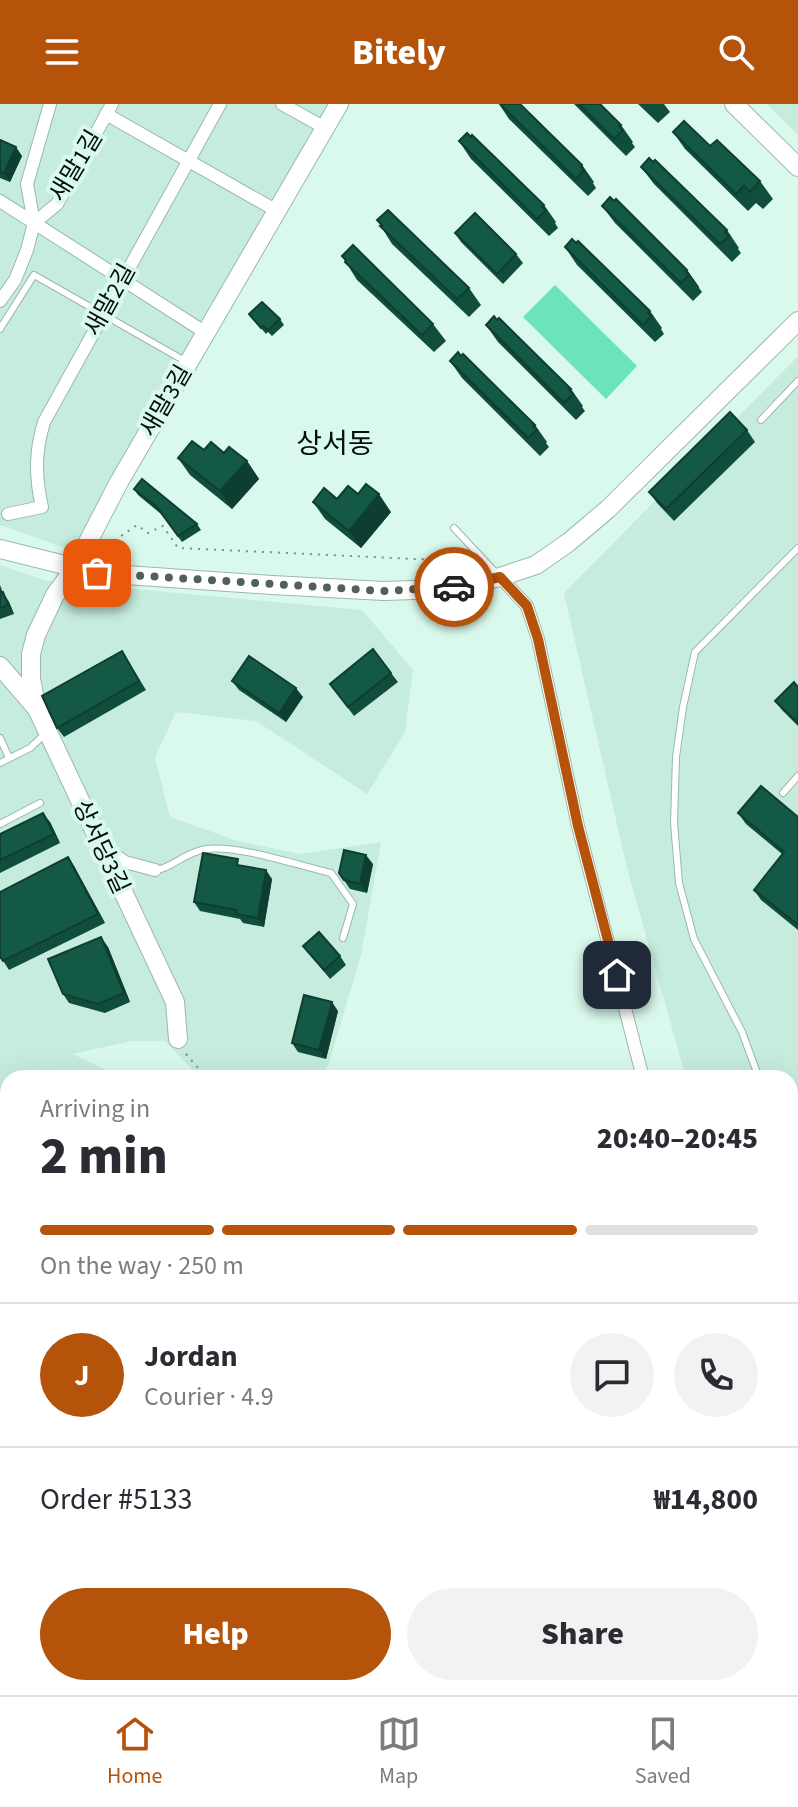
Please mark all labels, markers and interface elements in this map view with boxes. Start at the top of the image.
text: Bitely [352,27,446,78]
icon: menu [40,30,84,74]
icon: search [714,30,758,74]
street label: 새말1길 [41,123,111,209]
street label: 새말2길 [76,257,144,343]
street label: 새말3길 [131,358,201,444]
district label: 상서동 [296,424,374,464]
pin [63,539,131,607]
courier [414,547,494,627]
icon: bag [75,551,119,595]
icon: car [432,565,476,609]
street label: 상서당3길 [64,794,138,900]
pin [583,941,651,1009]
icon: home [595,953,639,997]
text: Arriving in [40,1090,150,1127]
text: 20:40–20:45 [597,1117,758,1160]
text: 2 min [40,1120,168,1194]
text: On the way · 250 m [40,1247,244,1284]
button: chat [570,1333,654,1417]
button: phone [674,1333,758,1417]
text: Jordan [144,1335,238,1378]
text: J [74,1354,90,1397]
text: Courier · 4.9 [144,1378,274,1415]
text: Order #5133 [40,1478,193,1521]
text: ₩14,800 [654,1478,758,1521]
button: Help [40,1588,391,1680]
button: Share [407,1588,758,1680]
tab: Home [107,1712,162,1792]
tab: Map [377,1712,421,1792]
tab: Saved [635,1712,691,1792]

